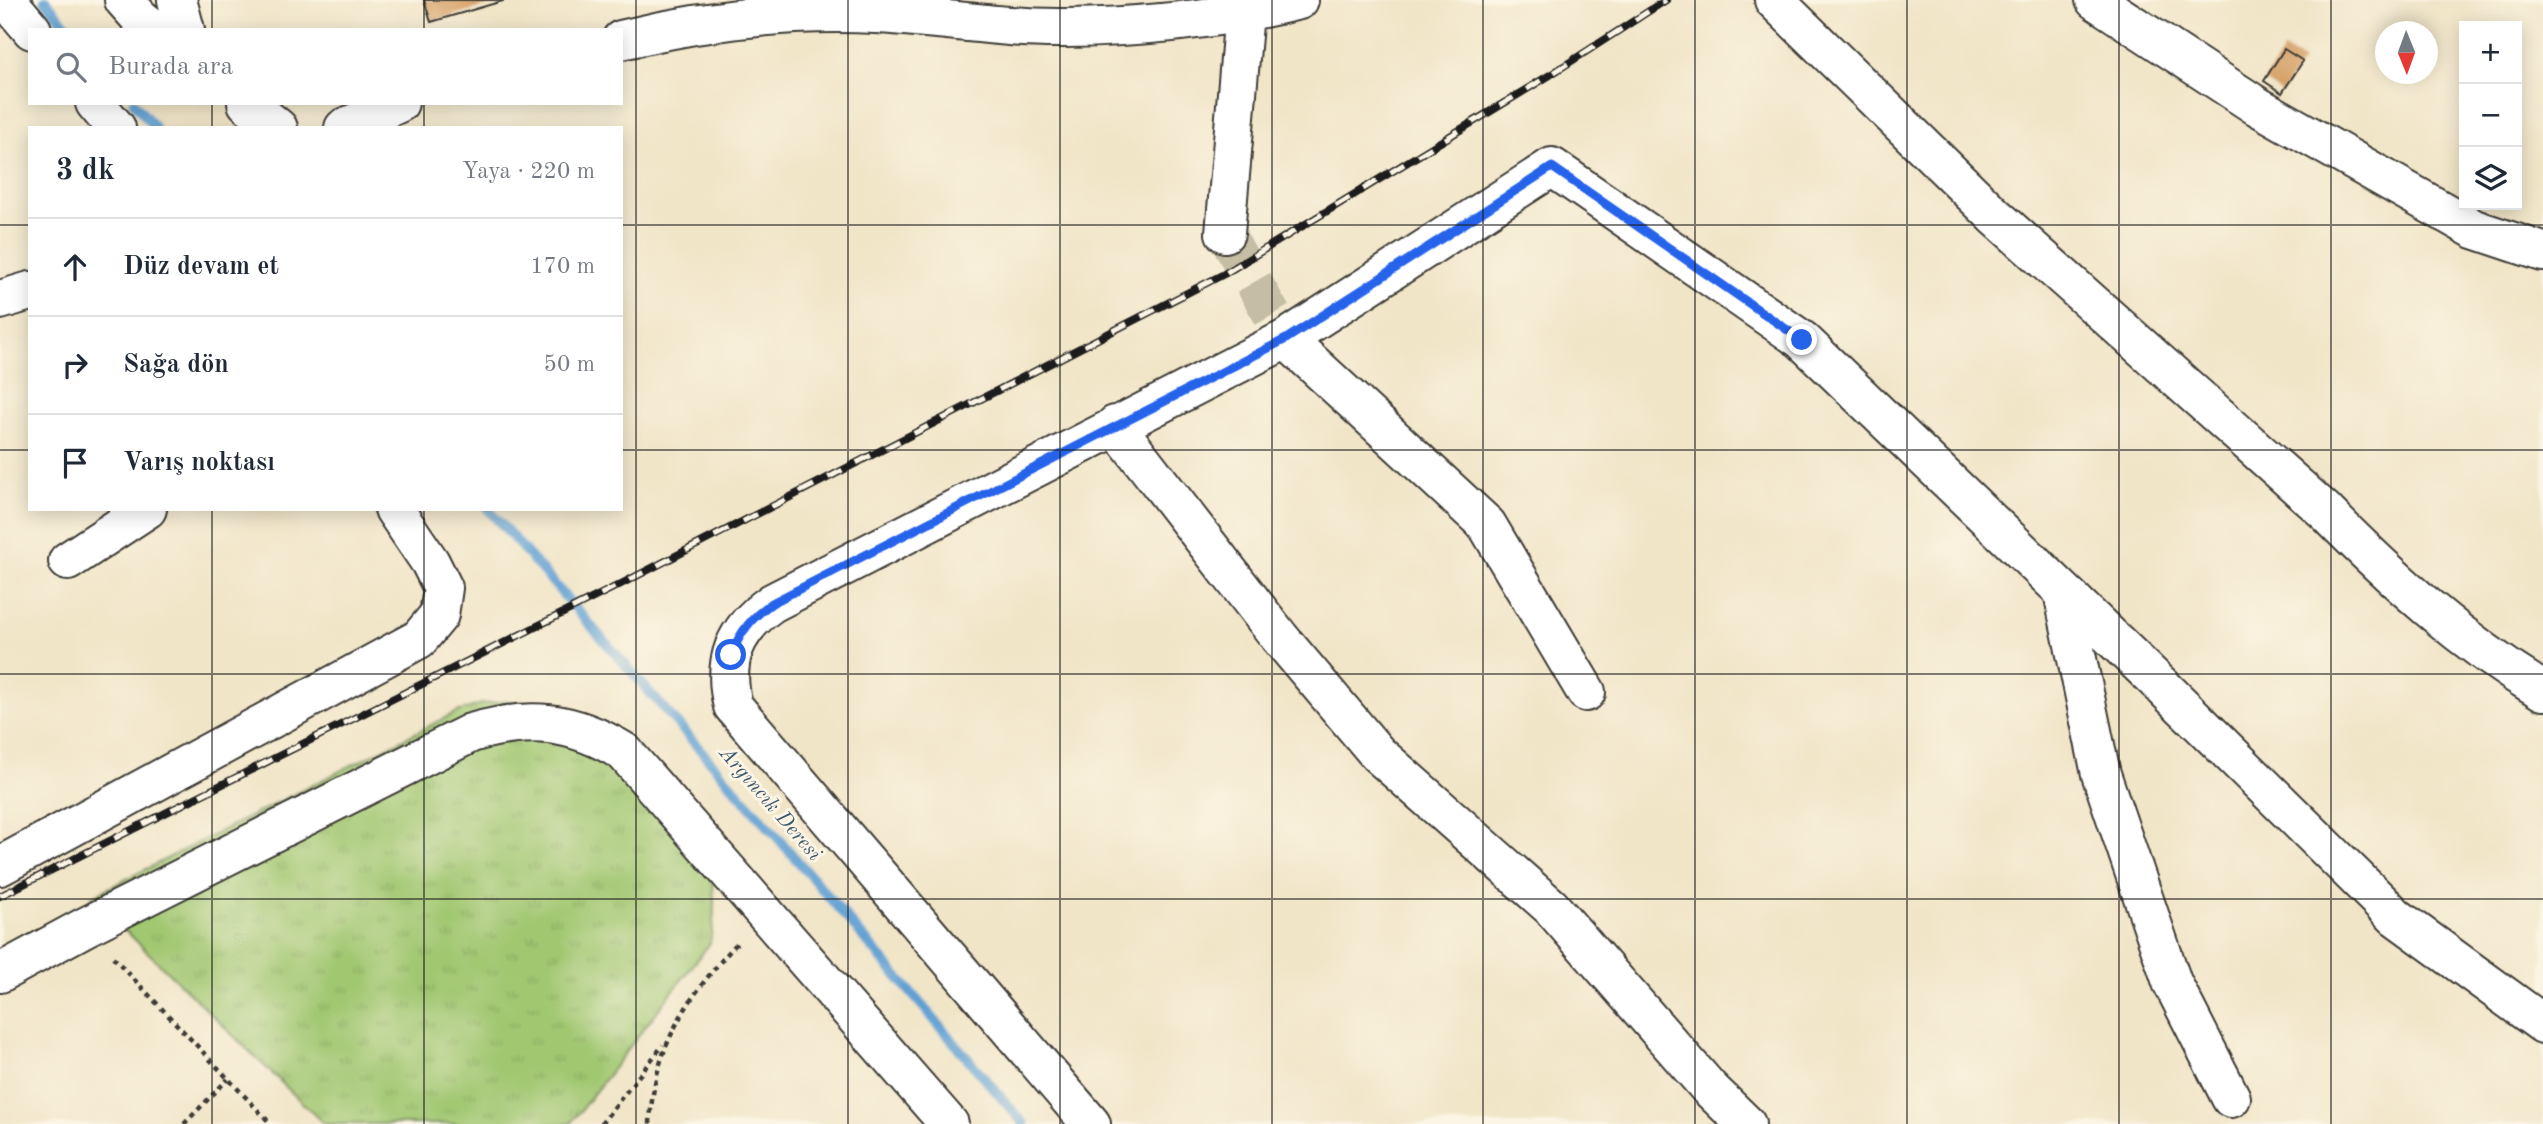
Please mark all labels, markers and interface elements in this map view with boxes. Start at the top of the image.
north arrow [2375,21,2438,84]
map controls [2459,21,2522,210]
button: + [2459,21,2522,84]
search box [28,28,623,105]
icon: search [52,48,90,86]
text: Burada ara [108,54,233,80]
button: − [2459,84,2522,147]
button: layers [2459,147,2522,210]
text: 3 dk [56,156,115,186]
text: Yaya · 220 m [462,160,595,183]
icon: ahead [56,248,94,286]
text: Düz devam et [123,254,279,280]
text: 170 m [530,255,595,278]
route end [1786,324,1817,355]
icon: right [56,346,94,384]
text: Sağa dön [123,352,229,378]
text: 50 m [544,353,595,376]
icon: arrive [56,444,94,482]
text: Varış noktası [123,450,275,476]
route start [715,639,746,670]
water label: Argıncık Deresi [714,742,825,865]

